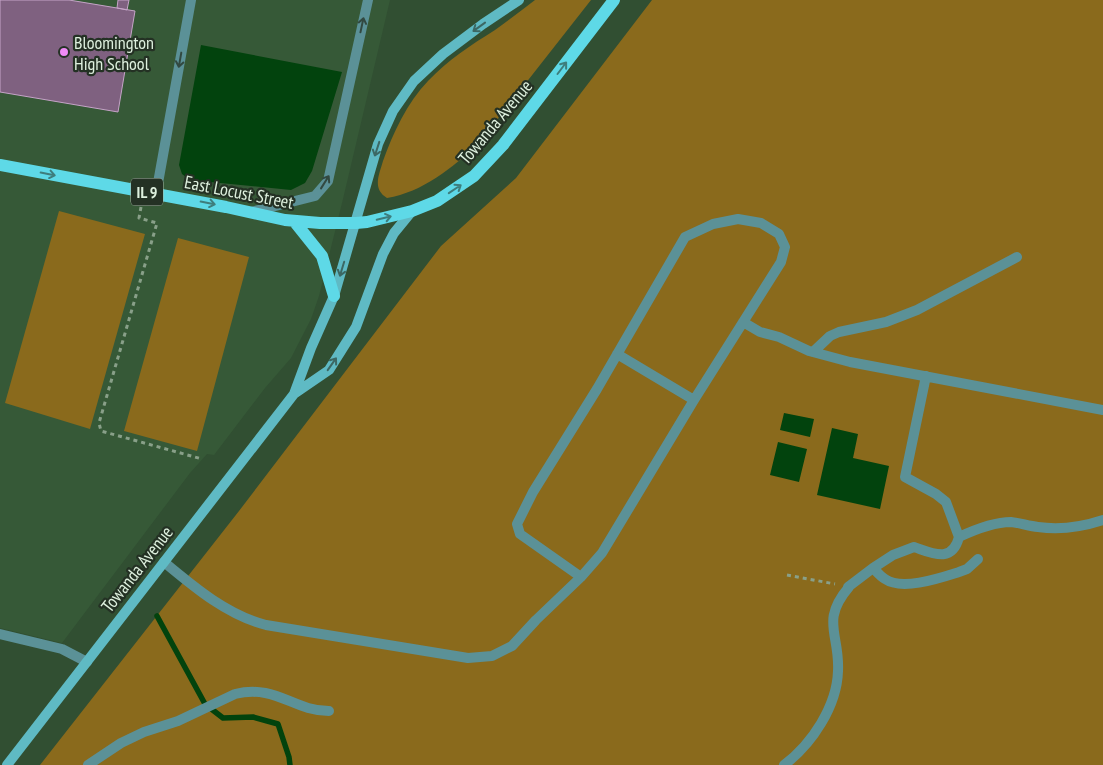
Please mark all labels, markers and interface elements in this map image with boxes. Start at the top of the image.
one-way arrow [358,17,367,33]
one-way arrow [472,22,486,32]
place label: Bloomington High School [74,31,154,75]
marker: Bloomington High School [58,46,70,58]
one-way arrow [175,52,185,68]
one-way arrow [557,61,567,75]
street label: Towanda Avenue [453,75,537,169]
one-way arrow [371,141,381,157]
one-way arrow [40,169,56,179]
street label: East Locust Street [183,170,296,214]
one-way arrow [320,176,330,190]
road number: IL 9 [131,178,163,206]
one-way arrow [448,184,462,194]
one-way arrow [199,199,215,209]
one-way arrow [376,213,392,222]
one-way arrow [337,261,347,277]
one-way arrow [327,357,337,371]
street label: Towanda Avenue [96,521,178,617]

